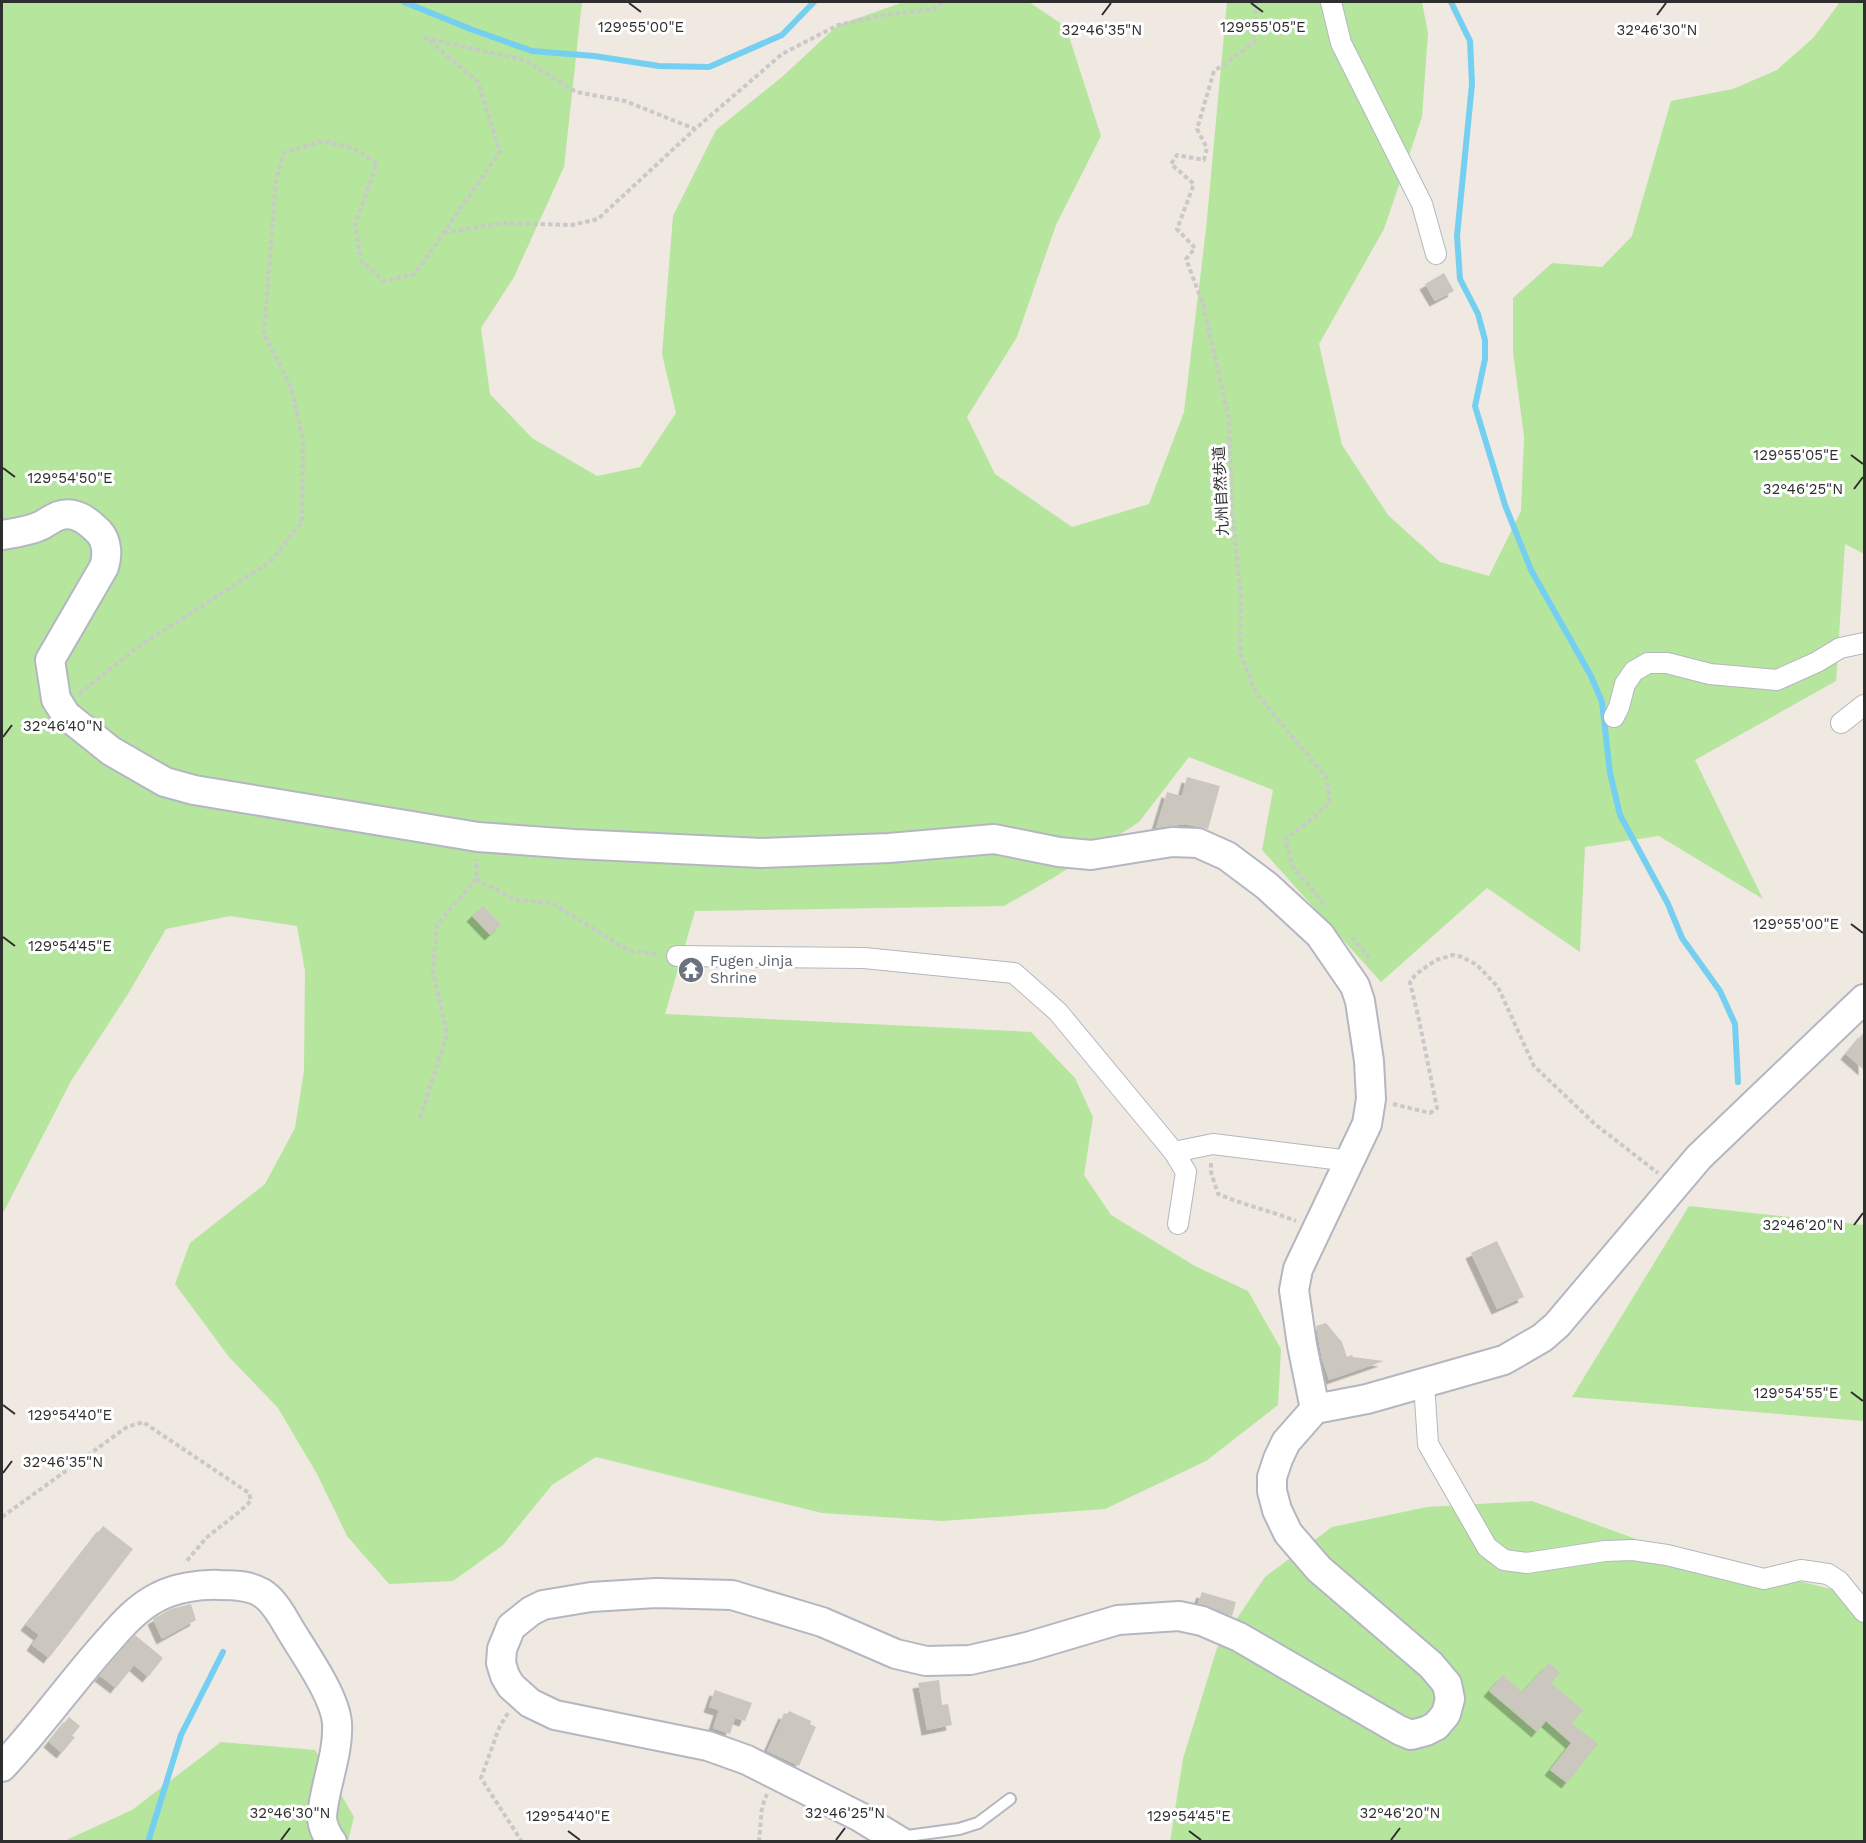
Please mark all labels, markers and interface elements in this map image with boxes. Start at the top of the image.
text: 129°55'00"E [598,18,684,36]
text: 129°55'05"E [1220,18,1306,36]
text: 32°46'35"N [1062,21,1142,39]
text: 32°46'30"N [1617,21,1697,39]
street label: 九州自然歩道 [1210,446,1232,536]
text: 129°55'05"E [1753,446,1839,464]
text: 129°54'50"E [27,469,113,487]
text: 32°46'25"N [1763,480,1843,498]
text: 32°46'40"N [23,717,103,735]
text: 129°55'00"E [1753,915,1839,933]
text: 129°54'45"E [28,937,112,955]
place label: Fugen Jinja Shrine [710,952,793,987]
temple icon: Fugen Jinja Shrine [676,955,706,985]
text: 32°46'20"N [1763,1216,1843,1234]
text: 129°54'55"E [1754,1384,1838,1402]
text: 129°54'40"E [28,1406,112,1424]
text: 32°46'35"N [23,1453,103,1471]
text: 32°46'30"N [250,1804,330,1822]
text: 32°46'25"N [805,1804,885,1822]
text: 32°46'20"N [1360,1804,1440,1822]
text: 129°54'40"E [526,1807,610,1825]
text: 129°54'45"E [1147,1807,1231,1825]

